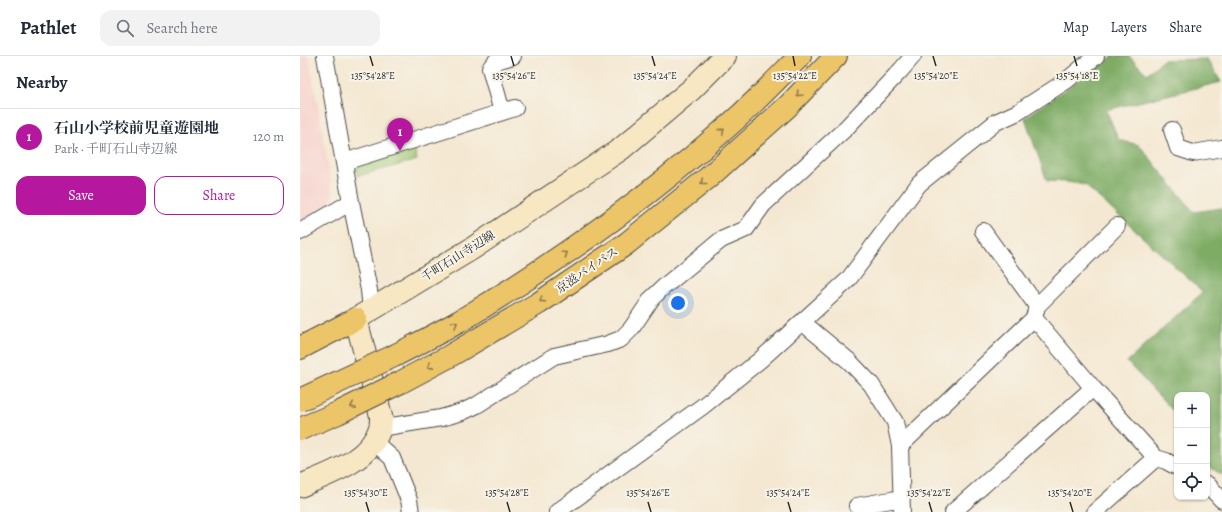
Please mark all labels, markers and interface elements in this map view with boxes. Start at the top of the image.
search box [100,10,380,46]
text: Pathlet [20,15,76,41]
icon: search [114,17,136,39]
text: Search here [146,18,218,38]
text: Map [1063,18,1089,37]
text: Layers [1111,18,1147,37]
text: Share [1169,18,1202,37]
text: 135°54'28"E [351,69,395,82]
text: 135°54'26"E [492,69,536,82]
text: 135°54'24"E [633,69,677,82]
text: 135°54'22"E [773,69,817,82]
text: 135°54'20"E [914,69,958,82]
text: 135°54'18"E [1056,69,1098,82]
text: Nearby [16,71,67,94]
one-way arrow [796,89,804,97]
text: 石山小学校前児童遊園地 [54,118,219,138]
pin: 1 [387,118,413,151]
text: 1 [27,128,31,145]
text: 120 m [253,128,284,145]
one-way arrow [718,128,725,135]
text: Park · 千町石山寺辺線 [54,140,177,157]
button: Save [16,176,146,215]
button: Share [154,176,284,215]
one-way arrow [701,177,708,184]
street label: 千町石山寺辺線 [418,227,498,285]
street label: 京滋バイパス [553,243,621,297]
one-way arrow [560,252,567,259]
your location [668,293,688,313]
one-way arrow [539,295,546,303]
one-way arrow [451,321,458,328]
one-way arrow [427,362,434,369]
map controls [1174,392,1210,500]
button: + [1174,392,1210,428]
one-way arrow [350,401,357,409]
button: − [1174,428,1210,464]
button: locate [1174,464,1210,500]
text: 135°54'30"E [344,486,388,499]
text: 135°54'28"E [485,486,529,499]
text: 135°54'26"E [626,486,670,499]
text: 135°54'24"E [766,486,810,499]
text: 135°54'22"E [907,486,951,499]
text: 135°54'20"E [1048,486,1092,499]

